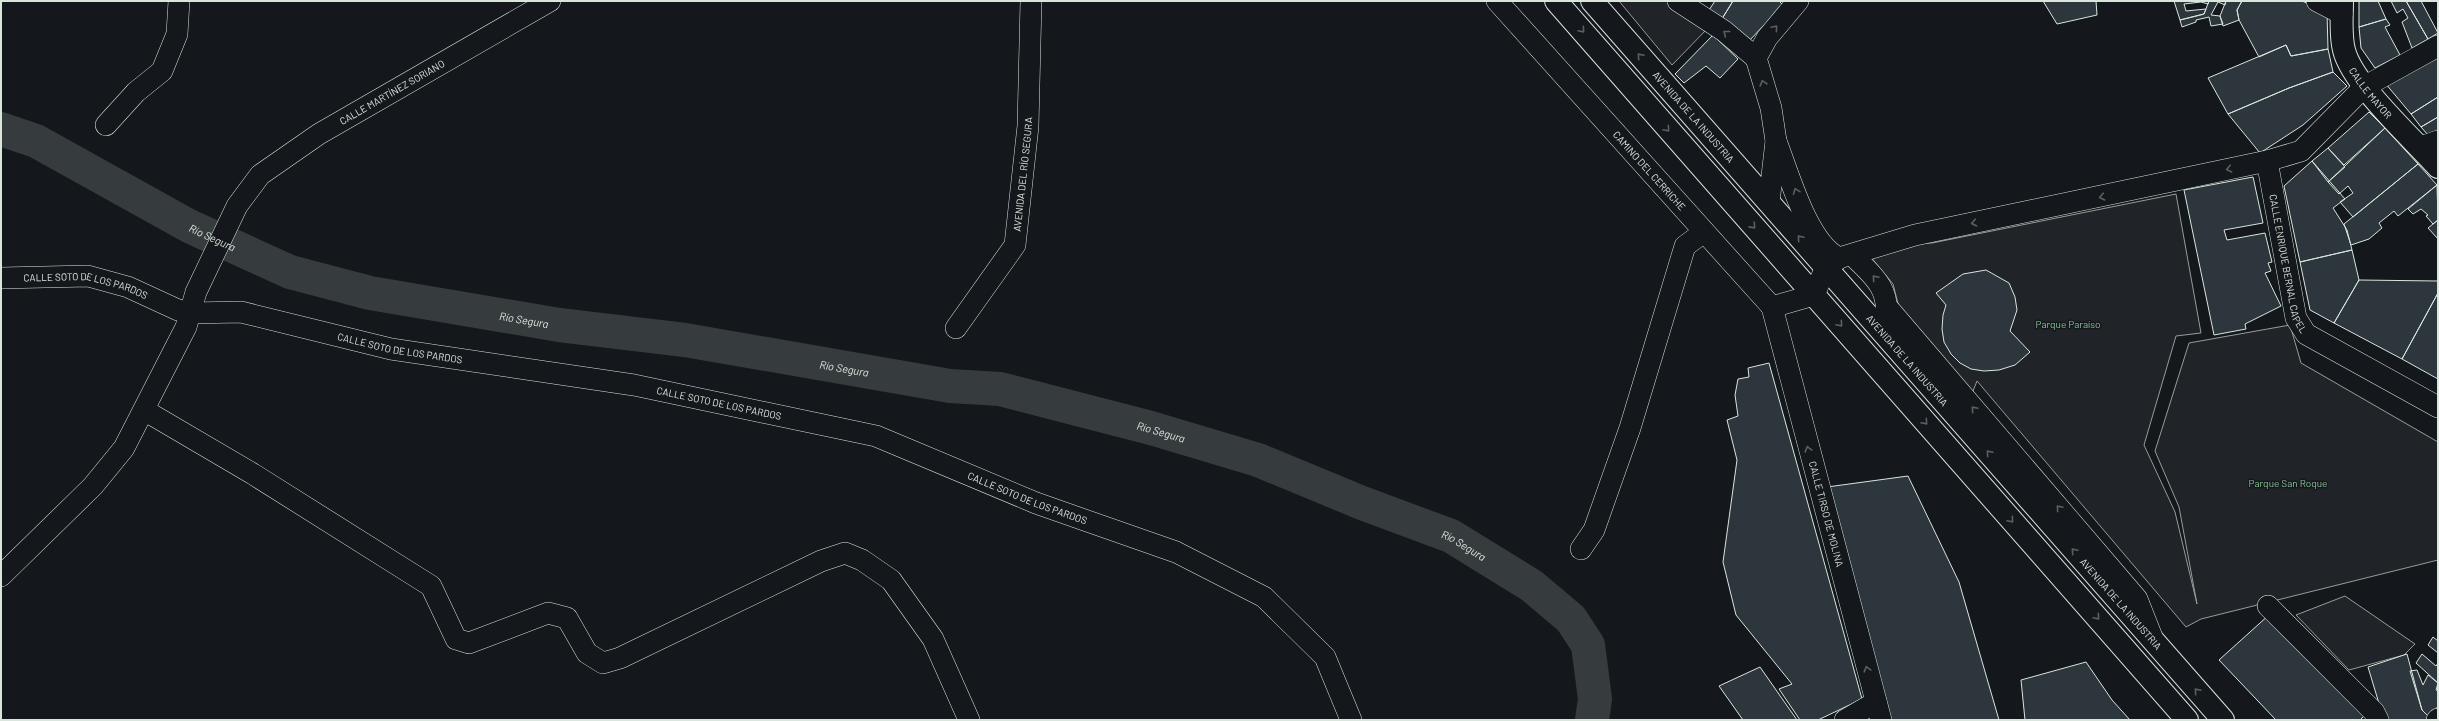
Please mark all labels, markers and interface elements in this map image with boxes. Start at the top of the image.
one-way arrow [1770,25,1777,33]
one-way arrow [1577,26,1584,33]
one-way arrow [1723,31,1730,38]
one-way arrow [1637,53,1644,61]
street label: CALLE MARTÍNEZ SORIANO [337,57,447,127]
street label: CALLE MAYOR [2347,65,2395,121]
street label: AVENIDA DE LA INDUSTRIA [1650,69,1737,165]
one-way arrow [1759,80,1768,87]
street label: AVENIDA DEL RÍO SEGURA [1011,117,1034,232]
one-way arrow [1663,124,1670,131]
street label: CAMINO DEL CERRICHE [1611,128,1688,213]
one-way arrow [2226,165,2232,173]
one-way arrow [1793,188,1801,195]
one-way arrow [2099,192,2105,200]
street label: CALLE ENRIQUE BERNAL CAPEL [2267,193,2310,335]
one-way arrow [1971,218,1978,226]
water label: Río Segura [187,221,238,253]
one-way arrow [1749,221,1756,229]
one-way arrow [1797,235,1804,242]
street label: CALLE SOTO DE LOS PARDOS [23,270,150,301]
one-way arrow [1872,275,1879,283]
water label: Río Segura [498,309,550,330]
street label: AVENIDA DE LA INDUSTRIA [1864,312,1950,408]
park label: Parque Paraíso [2036,318,2100,330]
one-way arrow [1835,319,1842,327]
street label: CALLE SOTO DE LOS PARDOS [336,330,463,366]
water label: Río Segura [819,357,870,378]
street label: CALLE SOTO DE LOS PARDOS [656,384,783,422]
one-way arrow [1972,407,1979,414]
one-way arrow [1921,417,1928,425]
water label: Río Segura [1136,418,1187,444]
one-way arrow [1804,445,1813,452]
one-way arrow [1986,450,1993,458]
street label: CALLE TIRSO DE MOLINA [1807,460,1846,568]
street label: CALLE SOTO DE LOS PARDOS [966,469,1089,526]
park label: Parque San Roque [2249,477,2327,489]
one-way arrow [2056,505,2064,513]
one-way arrow [2006,515,2013,522]
water label: Río Segura [1440,527,1489,563]
one-way arrow [2072,548,2079,556]
street label: AVENIDA DE LA INDUSTRIA [2078,556,2164,652]
one-way arrow [2092,613,2099,620]
one-way arrow [1863,665,1872,672]
one-way arrow [2195,688,2202,695]

